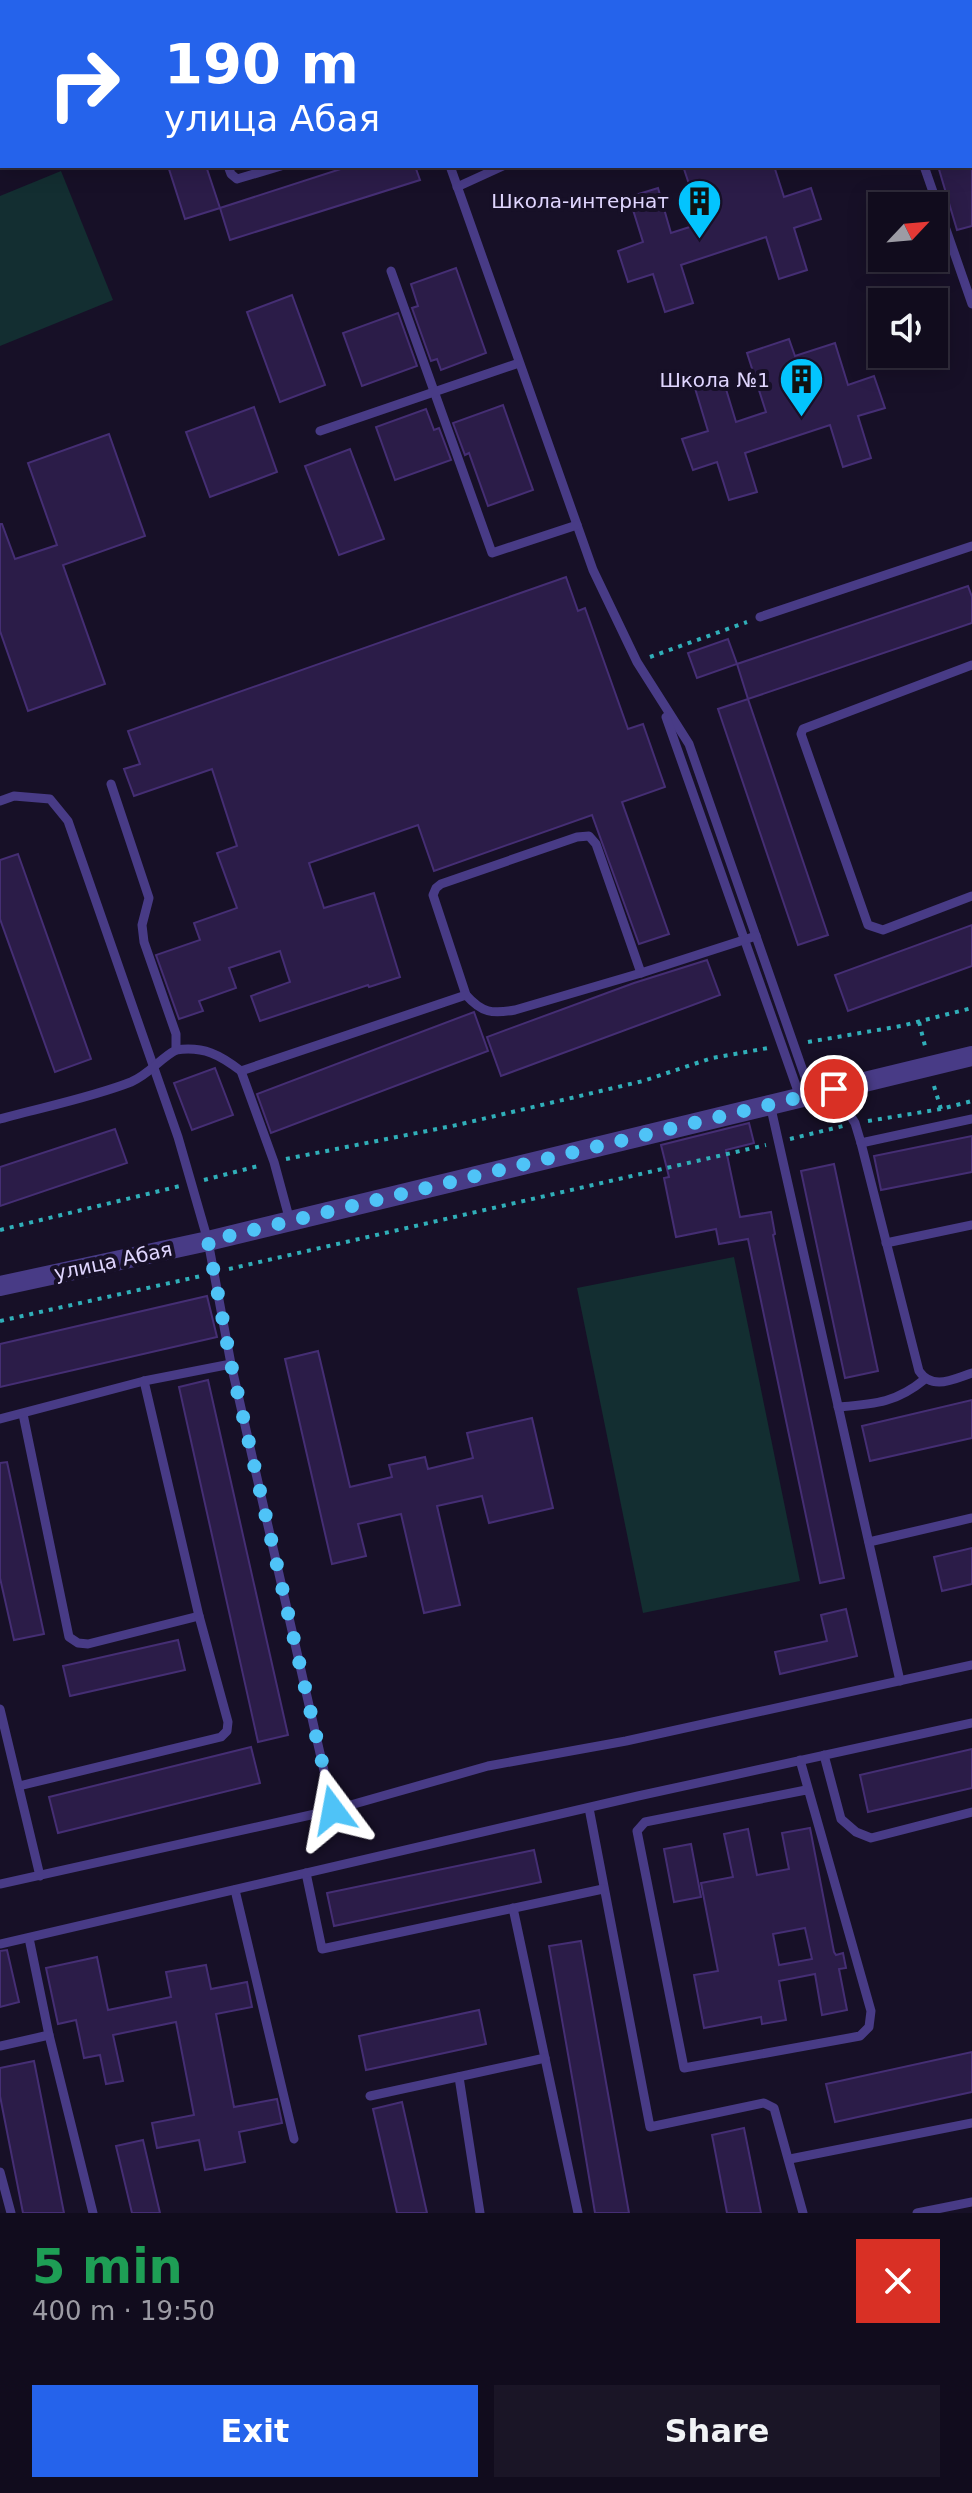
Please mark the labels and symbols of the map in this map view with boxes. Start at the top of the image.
building icon: Школа-интернат [676,177,724,240]
place label: Школа-интернат [491,189,669,213]
north arrow [868,192,948,272]
building icon: Школа №1 [777,356,825,419]
place label: Школа №1 [659,368,770,392]
pin [800,1055,868,1123]
street label: улица Абая [52,1237,174,1285]
position arrow [291,1768,375,1852]

